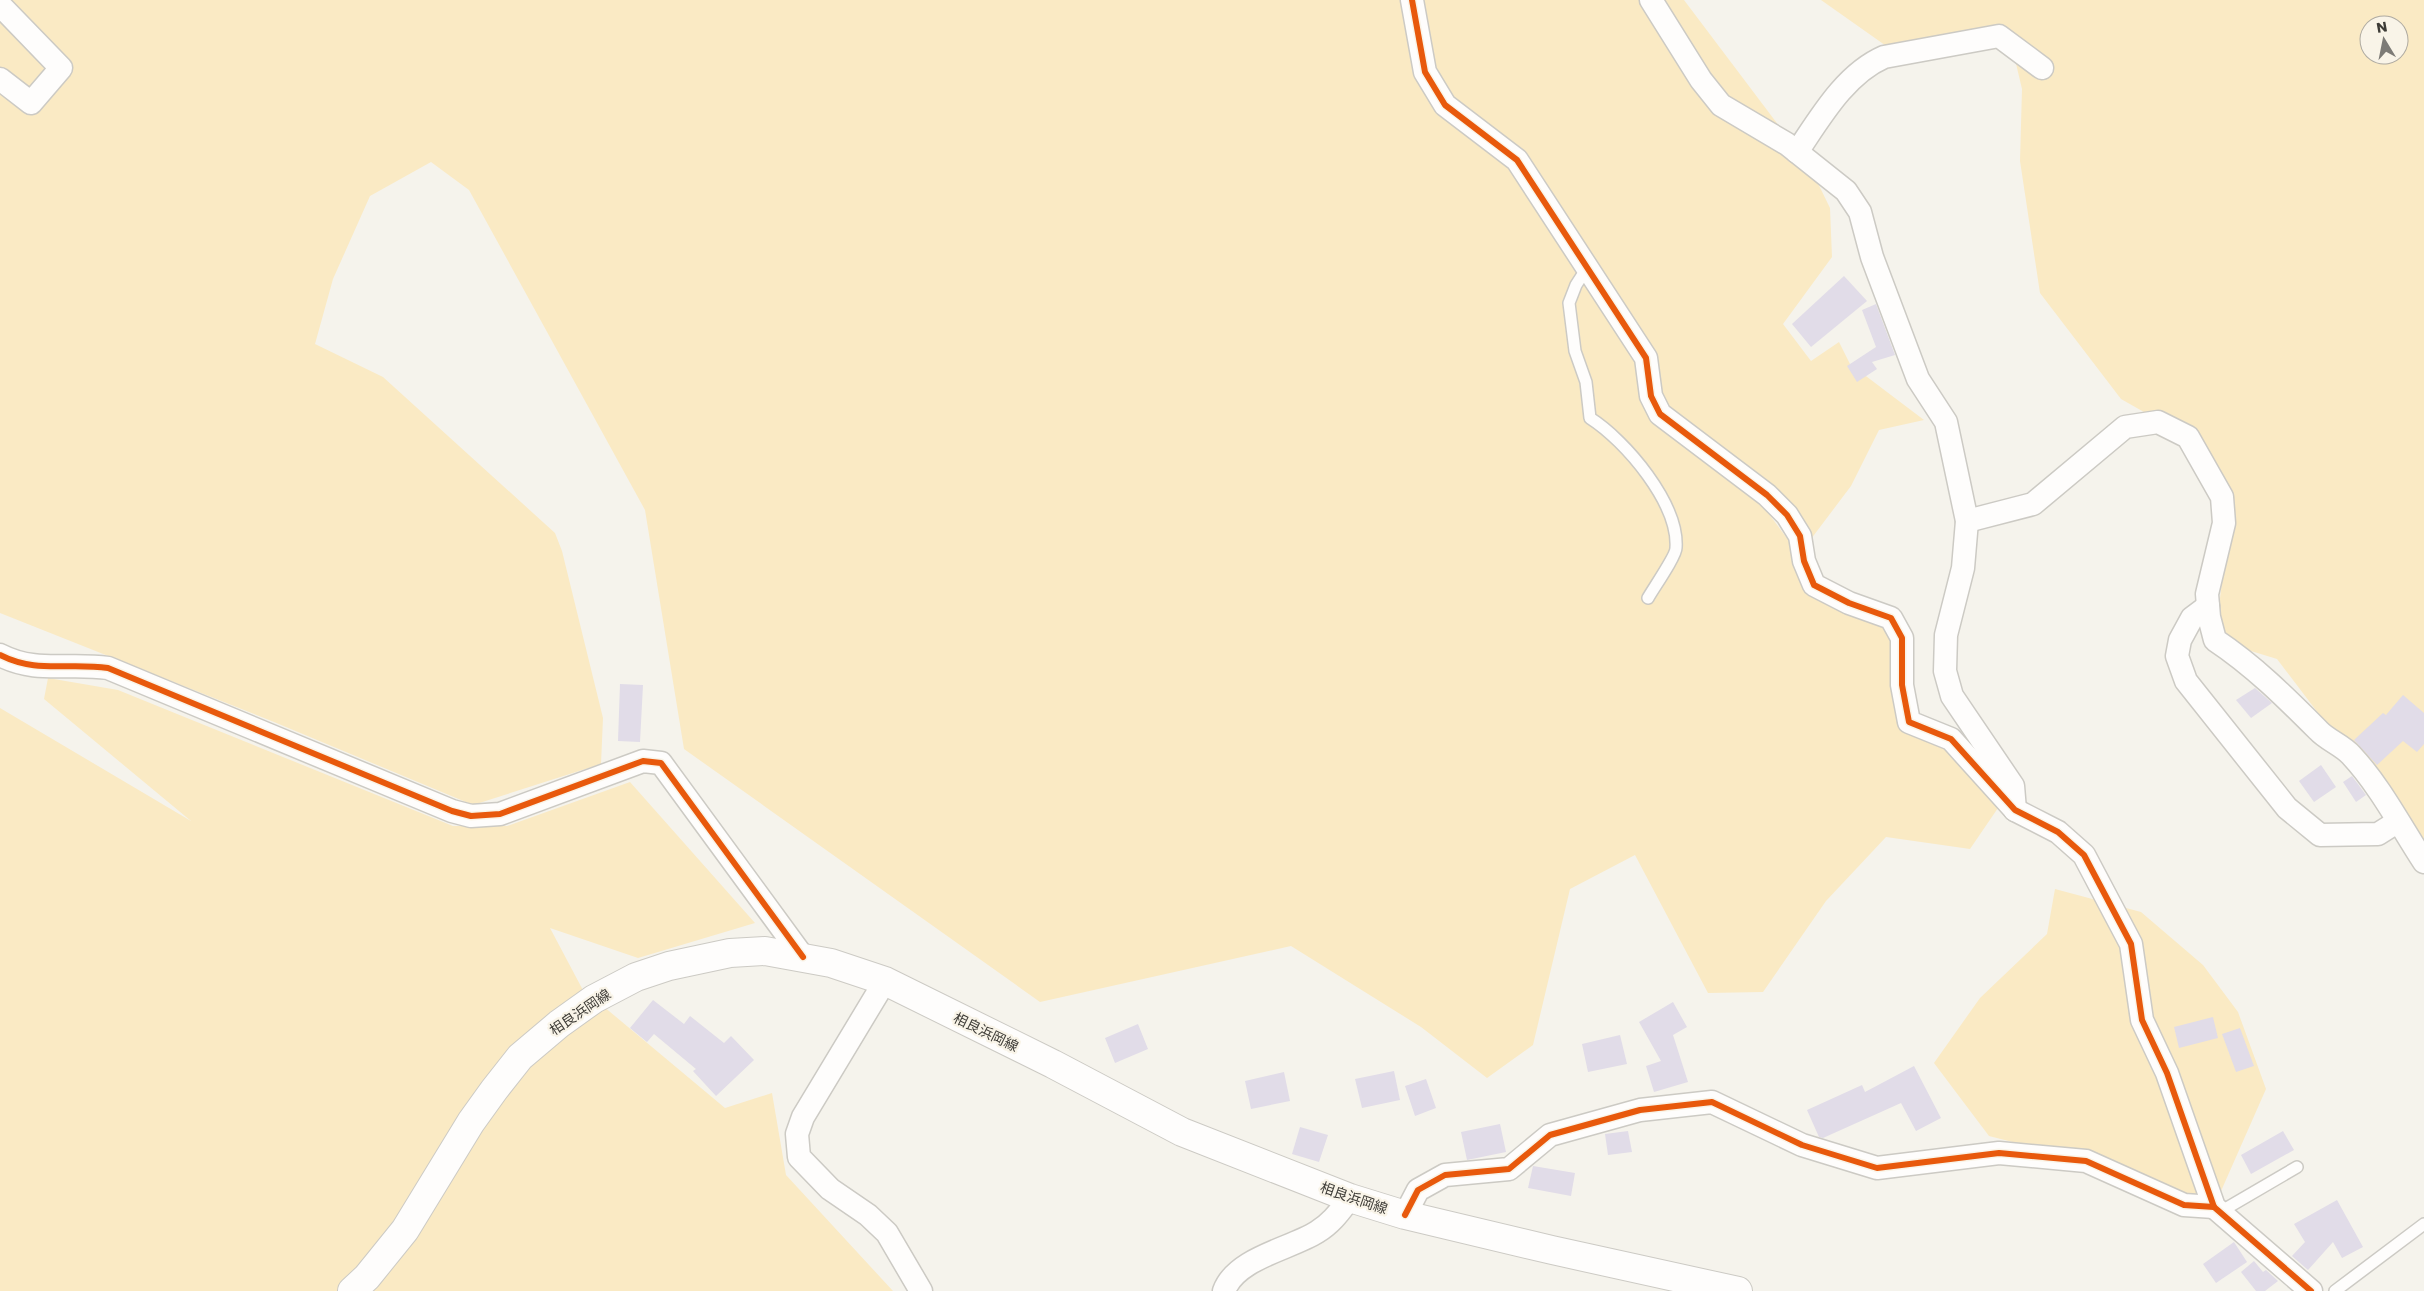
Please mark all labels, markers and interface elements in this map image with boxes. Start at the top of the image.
north arrow [2359,15,2409,65]
text: N [2375,16,2389,38]
street label: 相良浜岡線 [545,984,615,1040]
street label: 相良浜岡線 [950,1008,1022,1056]
street label: 相良浜岡線 [1318,1177,1390,1219]

